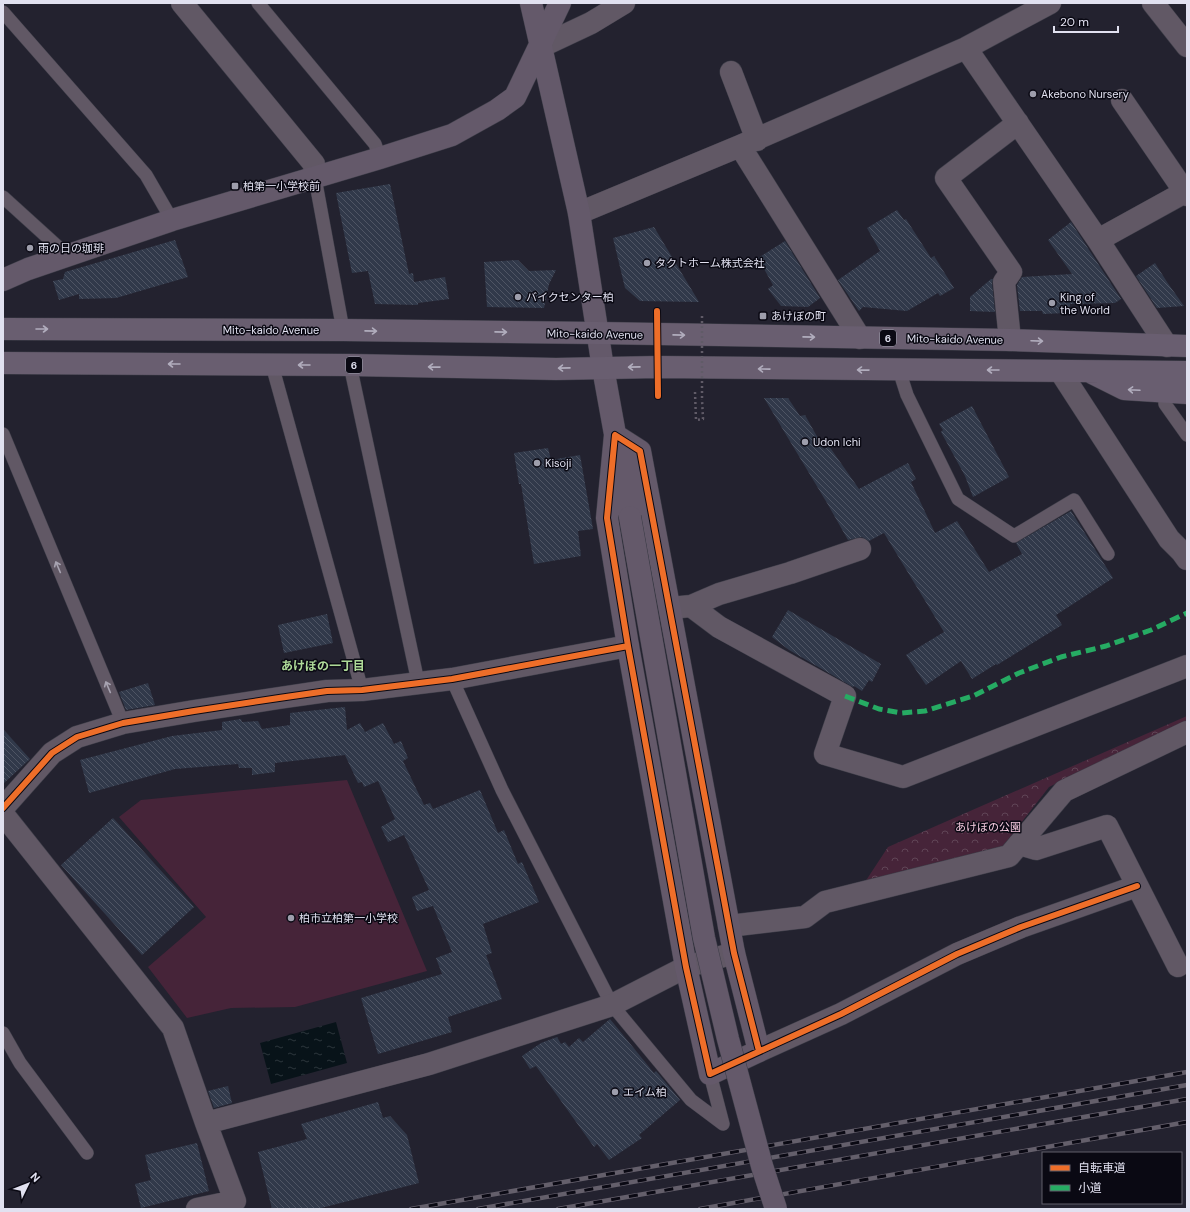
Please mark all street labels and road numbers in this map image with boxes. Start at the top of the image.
street label: Mito-kaido Avenue [223,323,319,337]
street label: Mito-kaido Avenue [547,326,643,342]
road number: 6 [880,330,896,346]
street label: Mito-kaido Avenue [907,331,1003,347]
road number: 6 [346,357,362,373]

